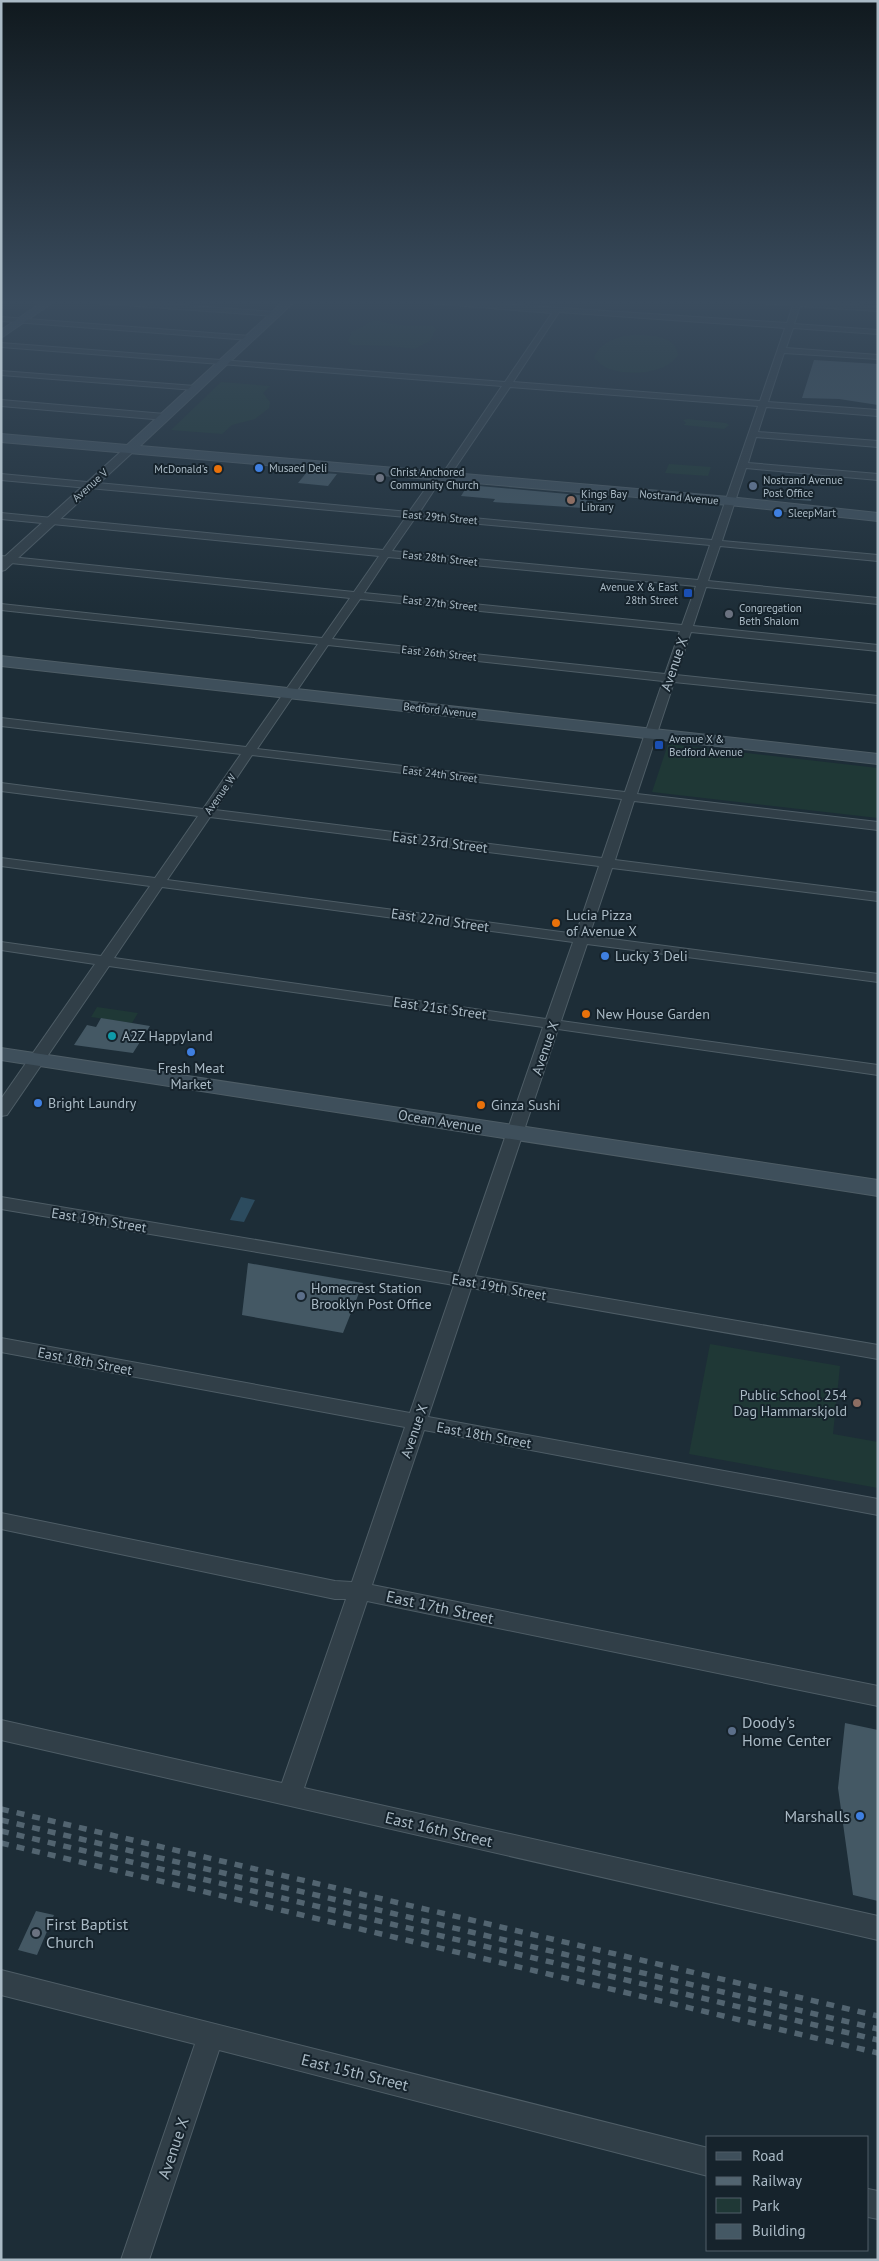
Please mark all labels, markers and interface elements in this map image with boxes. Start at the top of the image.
place label: Musaed Deli [269,461,327,475]
place label: McDonald's [154,462,208,476]
marker: Musaed Deli [253,462,265,474]
marker: McDonald's [212,463,224,475]
street label: Avenue V [69,465,111,505]
place label: Christ Anchored Community Church [390,465,479,492]
marker: Christ Anchored Community Church [374,472,386,484]
place label: Nostrand Avenue Post Office [763,473,843,500]
marker: Nostrand Avenue Post Office [747,480,759,492]
place label: Kings Bay Library [581,487,628,514]
street label: Nostrand Avenue [639,487,720,507]
marker: Kings Bay Library [565,494,577,506]
place label: SleepMart [788,506,836,520]
street label: East 29th Street [402,507,478,527]
marker: SleepMart [772,507,784,519]
street label: East 28th Street [402,547,478,569]
place label: Avenue X & East 28th Street [600,580,678,607]
marker: Avenue X & East 28th Street [682,587,694,599]
street label: East 27th Street [402,592,478,614]
place label: Congregation Beth Shalom [739,601,802,628]
marker: Congregation Beth Shalom [723,608,735,620]
street label: Avenue X [656,634,692,693]
street label: East 26th Street [401,642,477,664]
street label: Bedford Avenue [403,699,478,721]
place label: Avenue X & Bedford Avenue [669,732,743,759]
marker: Avenue X & Bedford Avenue [653,739,665,751]
street label: East 24th Street [402,762,479,786]
street label: Avenue W [201,770,239,817]
street label: East 23rd Street [391,827,489,857]
street label: East 22nd Street [390,904,490,936]
place label: Lucia Pizza of Avenue X [566,906,637,940]
marker: Lucia Pizza of Avenue X [550,917,562,929]
place label: Lucky 3 Deli [615,947,688,965]
marker: Lucky 3 Deli [599,950,611,962]
street label: East 21st Street [392,993,488,1024]
place label: New House Garden [596,1005,710,1023]
marker: New House Garden [580,1008,592,1020]
street label: Avenue X [527,1018,563,1077]
place label: A2Z Happyland [122,1027,213,1045]
marker: A2Z Happyland [106,1030,118,1042]
marker: Fresh Meat Market [185,1046,197,1058]
place label: Fresh Meat Market [158,1059,224,1093]
place label: Bright Laundry [48,1094,137,1112]
place label: Ginza Sushi [491,1096,560,1114]
marker: Bright Laundry [32,1097,44,1109]
marker: Ginza Sushi [475,1099,487,1111]
street label: Ocean Avenue [397,1106,483,1136]
street label: East 19th Street [50,1204,148,1236]
street label: East 19th Street [450,1270,548,1304]
place label: Homecrest Station Brooklyn Post Office [311,1279,432,1313]
marker: Homecrest Station Brooklyn Post Office [295,1290,307,1302]
street label: East 18th Street [36,1343,134,1379]
place label: Public School 254 Dag Hammarskjold [733,1386,847,1420]
marker: Public School 254 Dag Hammarskjold [851,1397,863,1409]
street label: Avenue X [396,1401,432,1460]
street label: East 18th Street [435,1418,533,1452]
street label: East 17th Street [384,1586,496,1628]
place label: Doody's Home Center [742,1712,832,1750]
marker: Doody's Home Center [726,1725,738,1737]
place label: Marshalls [784,1806,850,1826]
street label: East 16th Street [383,1807,495,1851]
marker: Marshalls [854,1810,866,1822]
place label: First Baptist Church [46,1914,129,1952]
marker: First Baptist Church [30,1927,42,1939]
street label: East 15th Street [299,2049,411,2095]
street label: Avenue X [153,2115,193,2181]
legend [706,2136,869,2251]
text: Road [752,2146,784,2165]
text: Railway [752,2171,802,2190]
text: Park [752,2196,780,2215]
text: Building [752,2221,806,2240]

